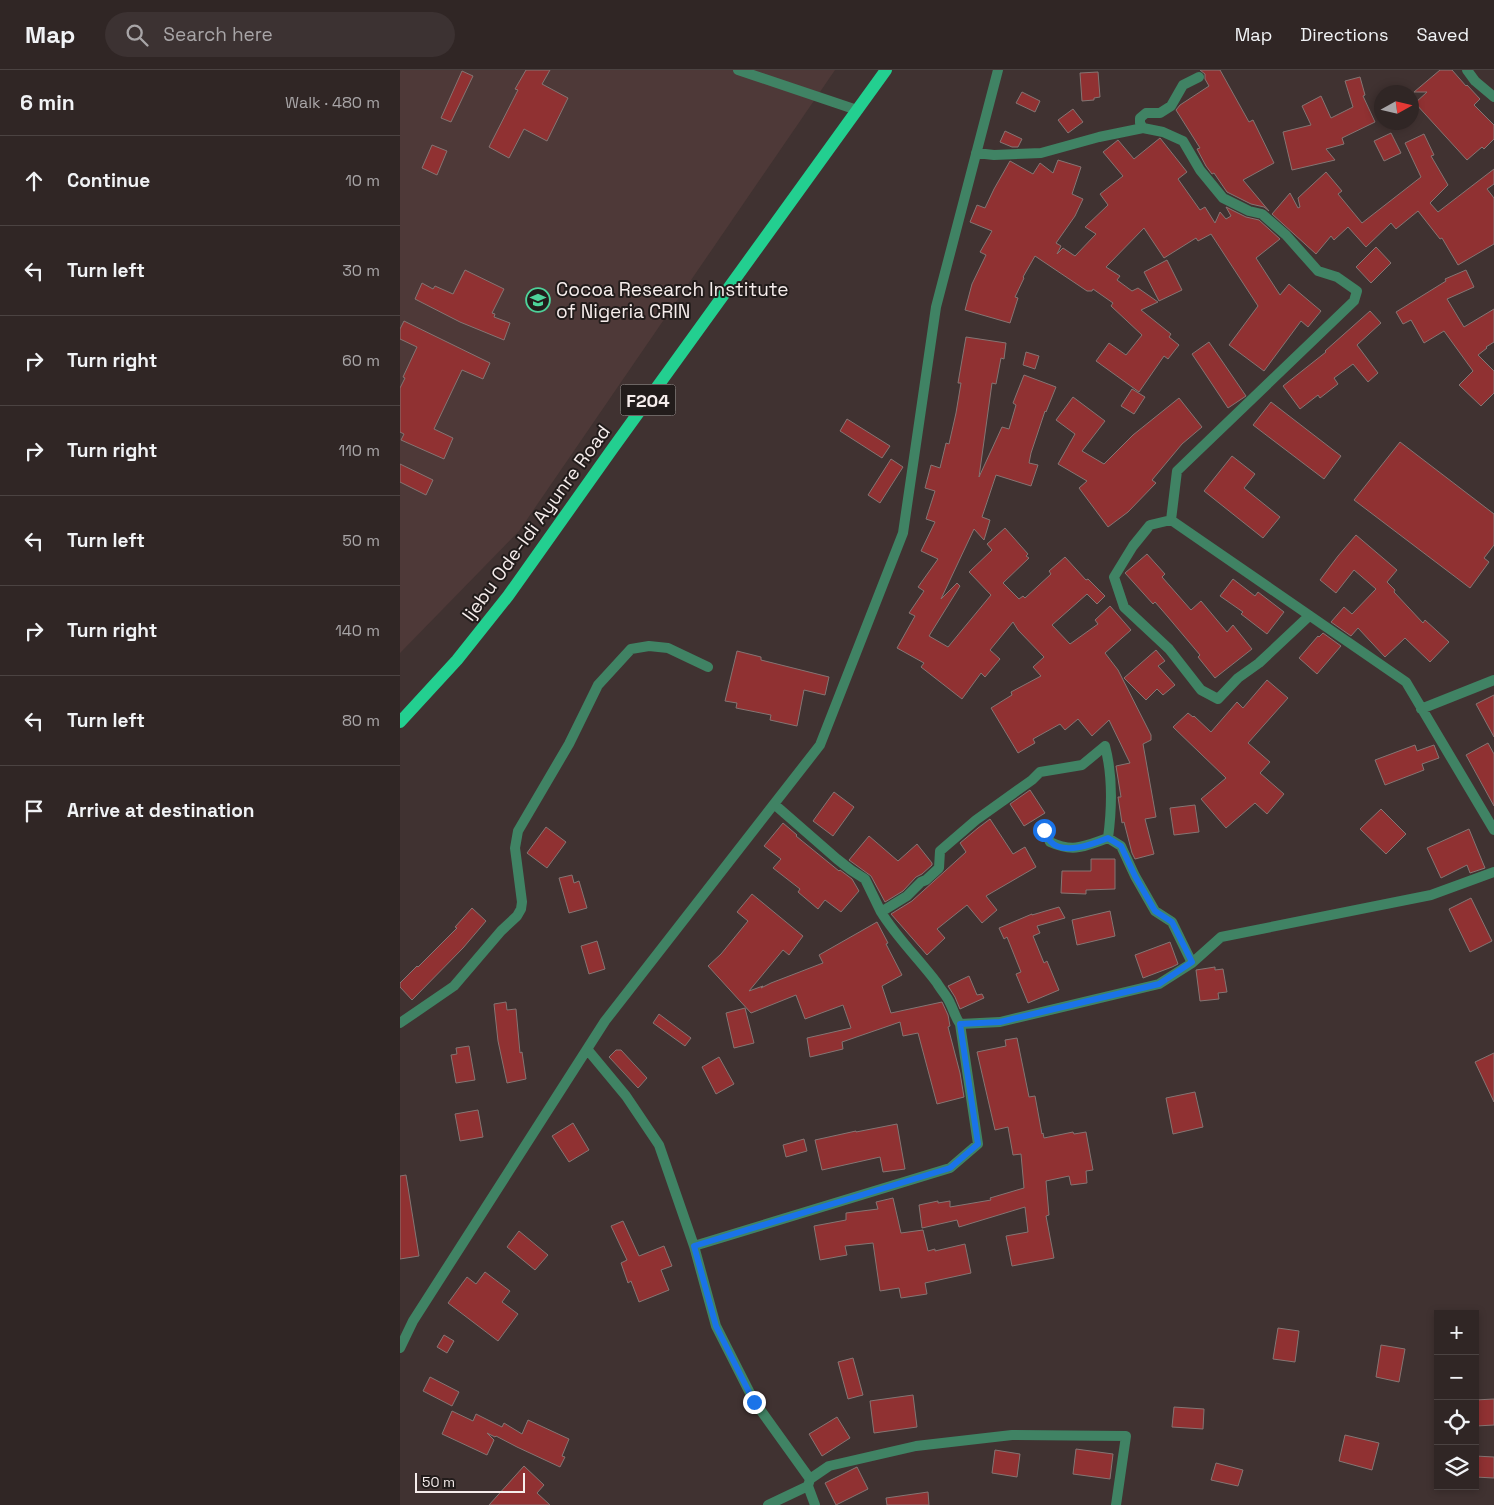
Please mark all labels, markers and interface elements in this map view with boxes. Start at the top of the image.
search box [105,12,455,57]
text: Map [25,19,75,50]
icon: search [123,21,151,49]
text: Search here [163,22,273,47]
text: Map [1235,23,1272,46]
text: Directions [1300,23,1389,46]
text: Saved [1417,23,1469,46]
north arrow [1374,85,1419,130]
text: 6 min [20,89,75,116]
text: Walk · 480 m [285,92,380,113]
icon: ahead [20,167,48,195]
text: Continue [67,168,150,193]
text: 10 m [345,170,380,191]
icon: left [20,257,48,285]
text: Turn left [67,258,145,283]
text: 30 m [342,260,380,281]
place label: Cocoa Research Institute of Nigeria CRIN [556,277,788,324]
school or university icon: Cocoa Research Institute of Nigeria CRIN [525,287,551,313]
icon: right [20,347,48,375]
text: Turn right [67,348,157,373]
text: 60 m [342,350,380,371]
road number: F204 [620,384,676,416]
street label: Ijebu Ode-Idi Ayunre Road [456,420,616,626]
icon: right [20,437,48,465]
text: Turn right [67,438,157,463]
text: 110 m [338,440,380,461]
icon: left [20,527,48,555]
text: Turn left [67,528,145,553]
text: 50 m [342,530,380,551]
icon: right [20,617,48,645]
text: Turn right [67,618,157,643]
text: 140 m [335,620,380,641]
icon: left [20,707,48,735]
text: Turn left [67,708,145,733]
text: 80 m [342,710,380,731]
icon: arrive [20,797,48,825]
text: Arrive at destination [67,798,255,823]
route start [1033,819,1056,842]
map controls [1434,1310,1479,1490]
button: + [1434,1310,1479,1355]
button: − [1434,1355,1479,1400]
route end [743,1391,766,1414]
button: locate [1434,1400,1479,1445]
button: layers [1434,1445,1479,1490]
scale bar [415,1470,525,1493]
text: 50 m [422,1473,455,1491]

